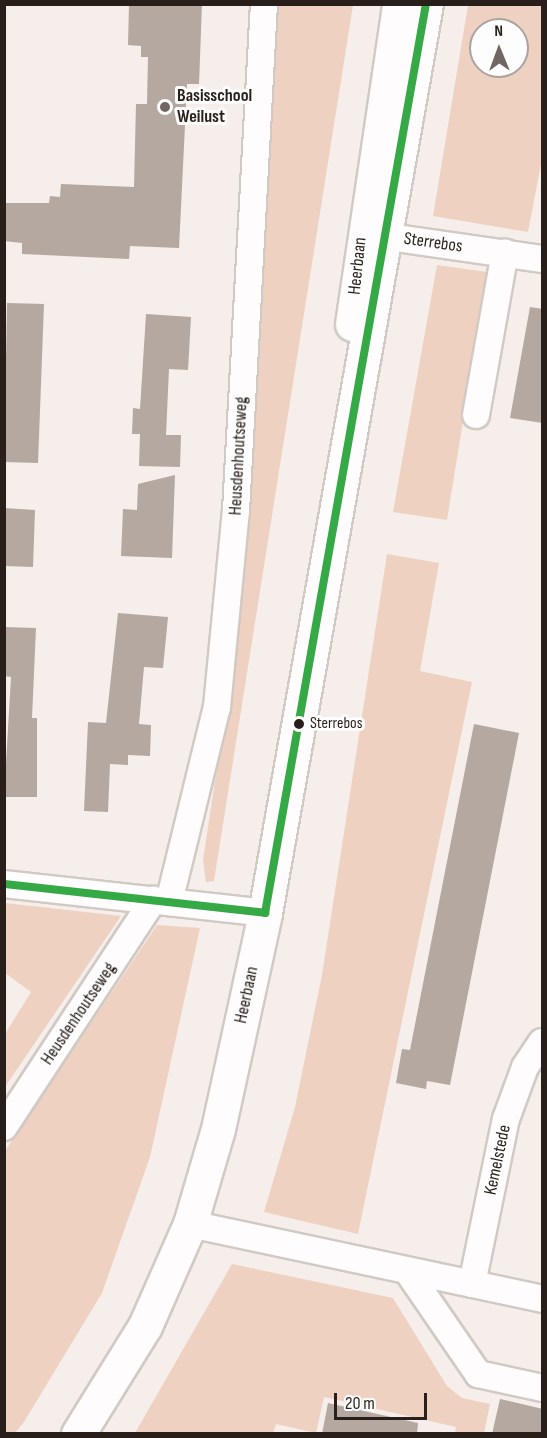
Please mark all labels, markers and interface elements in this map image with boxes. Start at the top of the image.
north arrow [469,18,529,78]
text: N [494,22,503,41]
place label: Basisschool Weilust [177,86,252,128]
marker: Basisschool Weilust [158,100,172,114]
street label: Sterrebos [402,228,464,258]
street label: Heerbaan [344,236,372,296]
street label: Heusdenhoutseweg [225,396,253,516]
place label: Sterrebos [310,714,362,734]
marker: Sterrebos [293,718,305,730]
street label: Heusdenhoutseweg [37,959,121,1069]
street label: Heerbaan [230,964,264,1026]
street label: Kemelstede [480,1123,516,1197]
scale bar [337,1381,430,1419]
text: 20 m [345,1393,375,1414]

